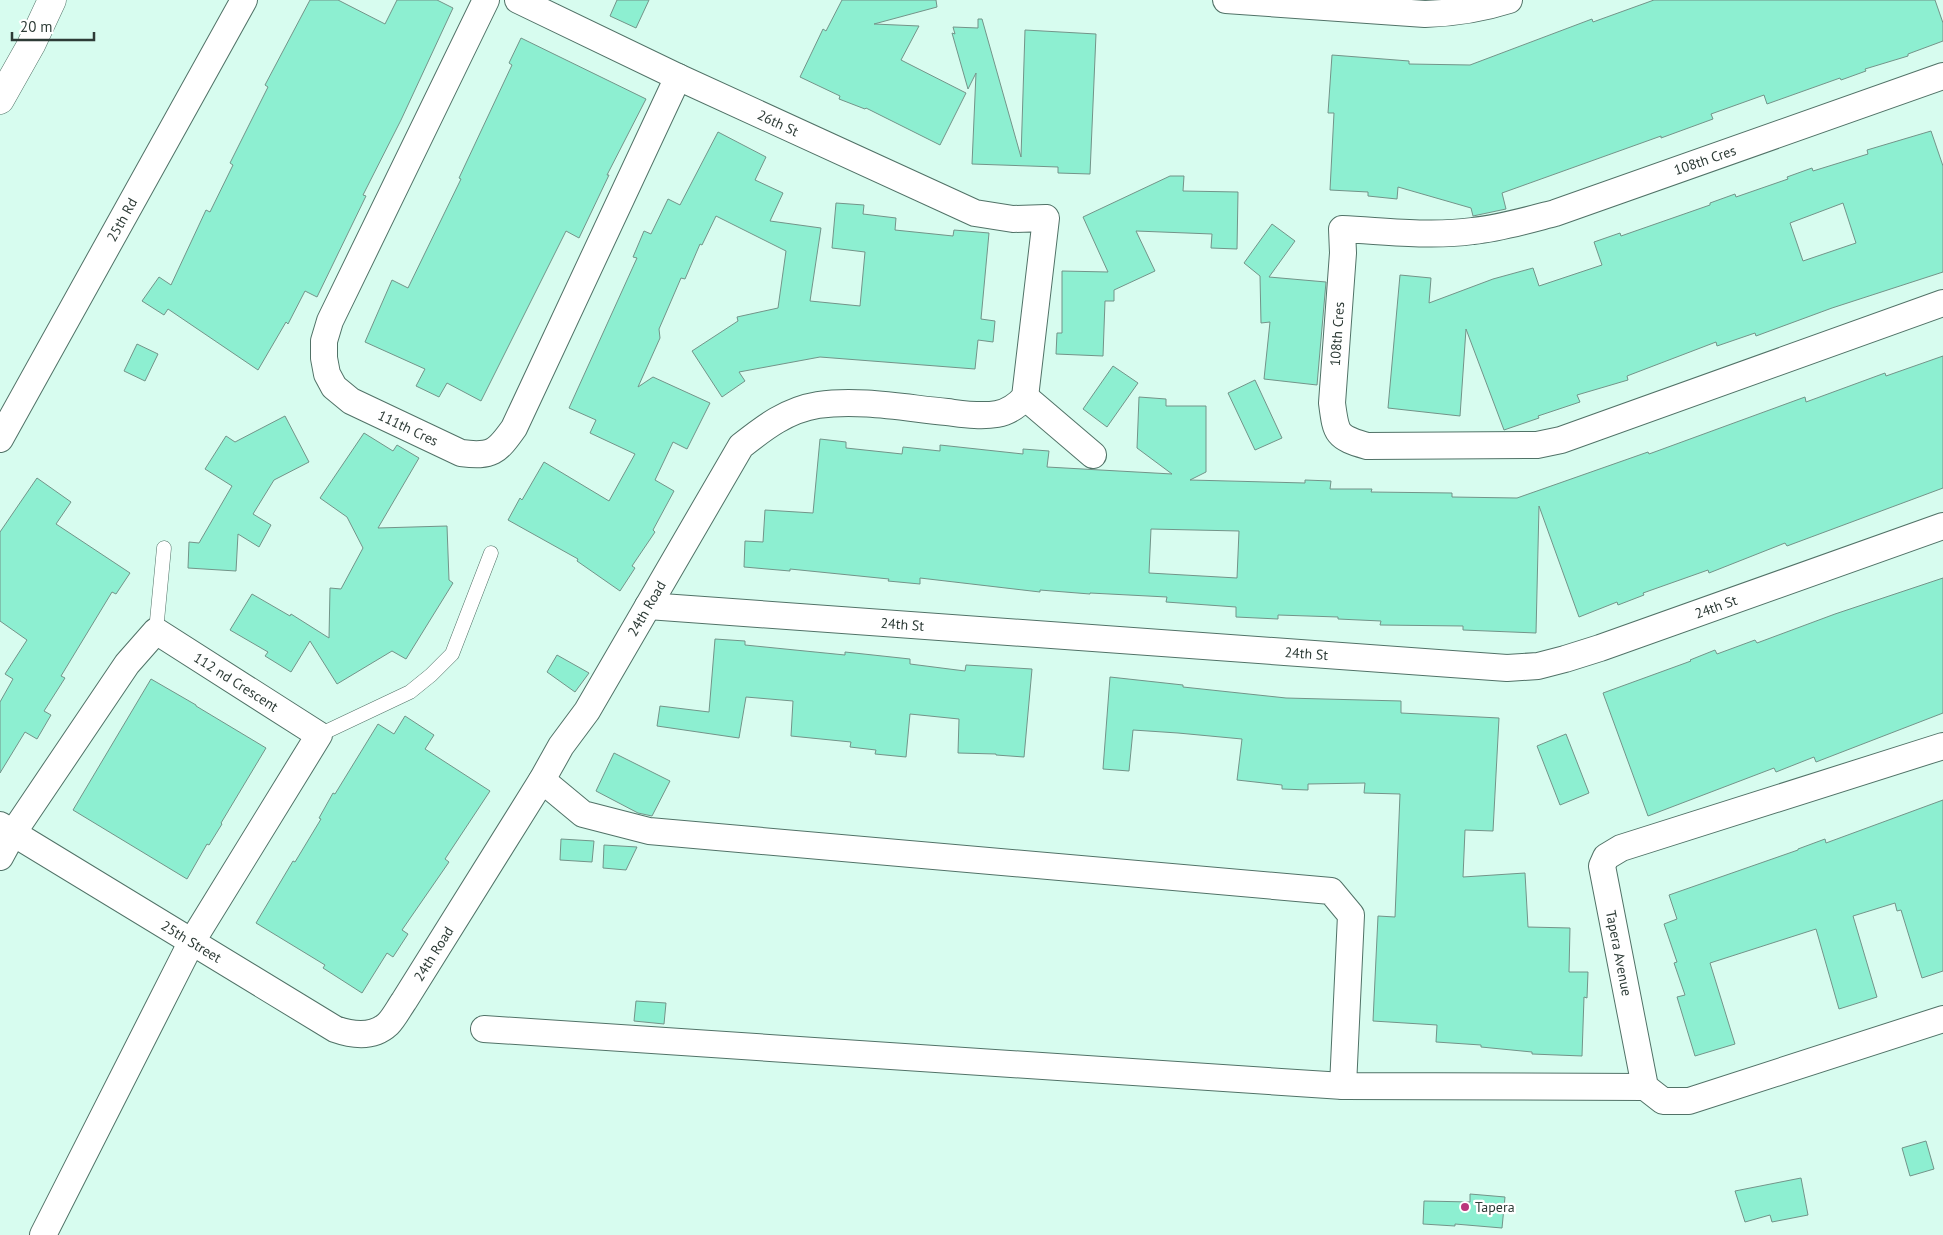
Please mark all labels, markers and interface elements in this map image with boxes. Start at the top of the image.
scale bar [12,10,95,42]
text: 20 m [20,17,53,36]
street label: 26th St [754,106,802,140]
street label: 108th Cres [1672,141,1739,179]
street label: 25th Rd [103,195,141,245]
street label: 108th Cres [1326,301,1348,367]
street label: 111th Cres [375,406,441,450]
street label: 24th Road [623,578,670,639]
street label: 24th St [1692,591,1740,623]
street label: 24th St [880,614,925,635]
street label: 24th St [1284,643,1329,664]
street label: 112 nd Crescent [190,648,282,716]
street label: Tapera Avenue [1602,909,1636,998]
street label: 25th Street [158,916,225,967]
street label: 24th Road [410,923,457,984]
place label: Tapera [1475,1198,1515,1216]
marker: Tapera [1459,1201,1471,1213]

